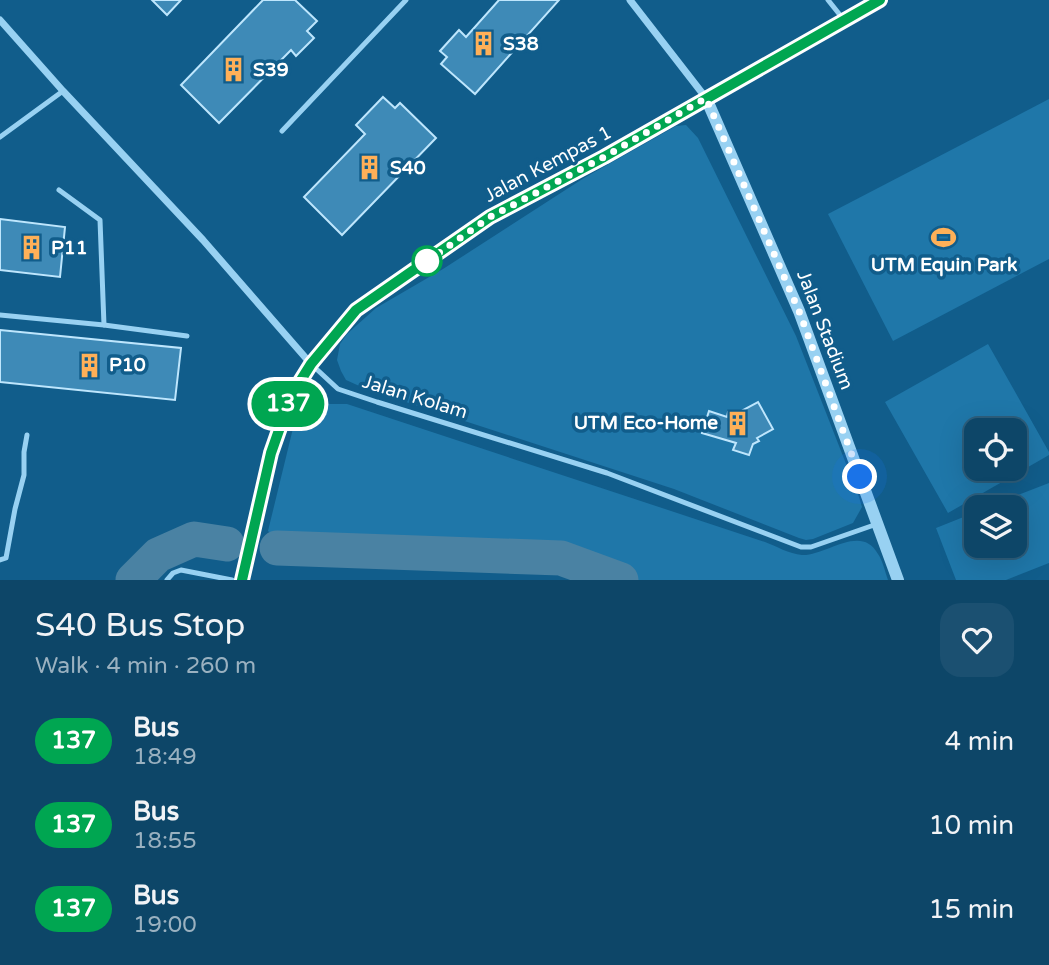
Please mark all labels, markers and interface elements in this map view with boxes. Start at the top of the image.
building icon: S38 [469,30,497,58]
place label: S38 [503,33,539,55]
building icon: S39 [219,56,247,84]
place label: S39 [253,59,289,81]
street label: Jalan Kempas 1 [481,121,615,207]
building icon: S40 [356,154,384,182]
place label: S40 [390,157,426,179]
sports icon: UTM Equin Park [930,223,958,251]
building icon: P11 [17,234,45,262]
place label: P11 [51,237,88,259]
unlabelled marker [412,246,442,276]
place label: UTM Equin Park [871,254,1018,277]
street label: Jalan Stadium [792,267,858,393]
building icon: P10 [75,351,103,379]
place label: P10 [109,354,146,376]
street label: Jalan Kolam [360,371,470,423]
line badge: 137 [248,381,328,427]
text: 137 [265,389,311,418]
building icon: UTM Eco-Home [724,409,752,437]
place label: UTM Eco-Home [574,412,718,434]
map controls [964,418,1027,558]
button: locate [964,418,1027,481]
your location [842,459,877,494]
button: layers [964,495,1027,558]
button: heart [940,603,1014,677]
text: S40 Bus Stop [35,606,245,645]
text: Walk · 4 min · 260 m [35,652,256,680]
text: Bus [133,712,179,743]
text: 137 [51,726,96,755]
text: 4 min [945,726,1014,757]
text: 18:49 [133,743,197,771]
text: Bus [133,796,179,827]
text: 137 [51,810,96,839]
text: 10 min [928,810,1014,841]
text: 18:55 [133,827,197,855]
text: Bus [133,880,179,911]
text: 137 [51,894,96,923]
text: 15 min [928,894,1014,925]
text: 19:00 [133,911,197,939]

